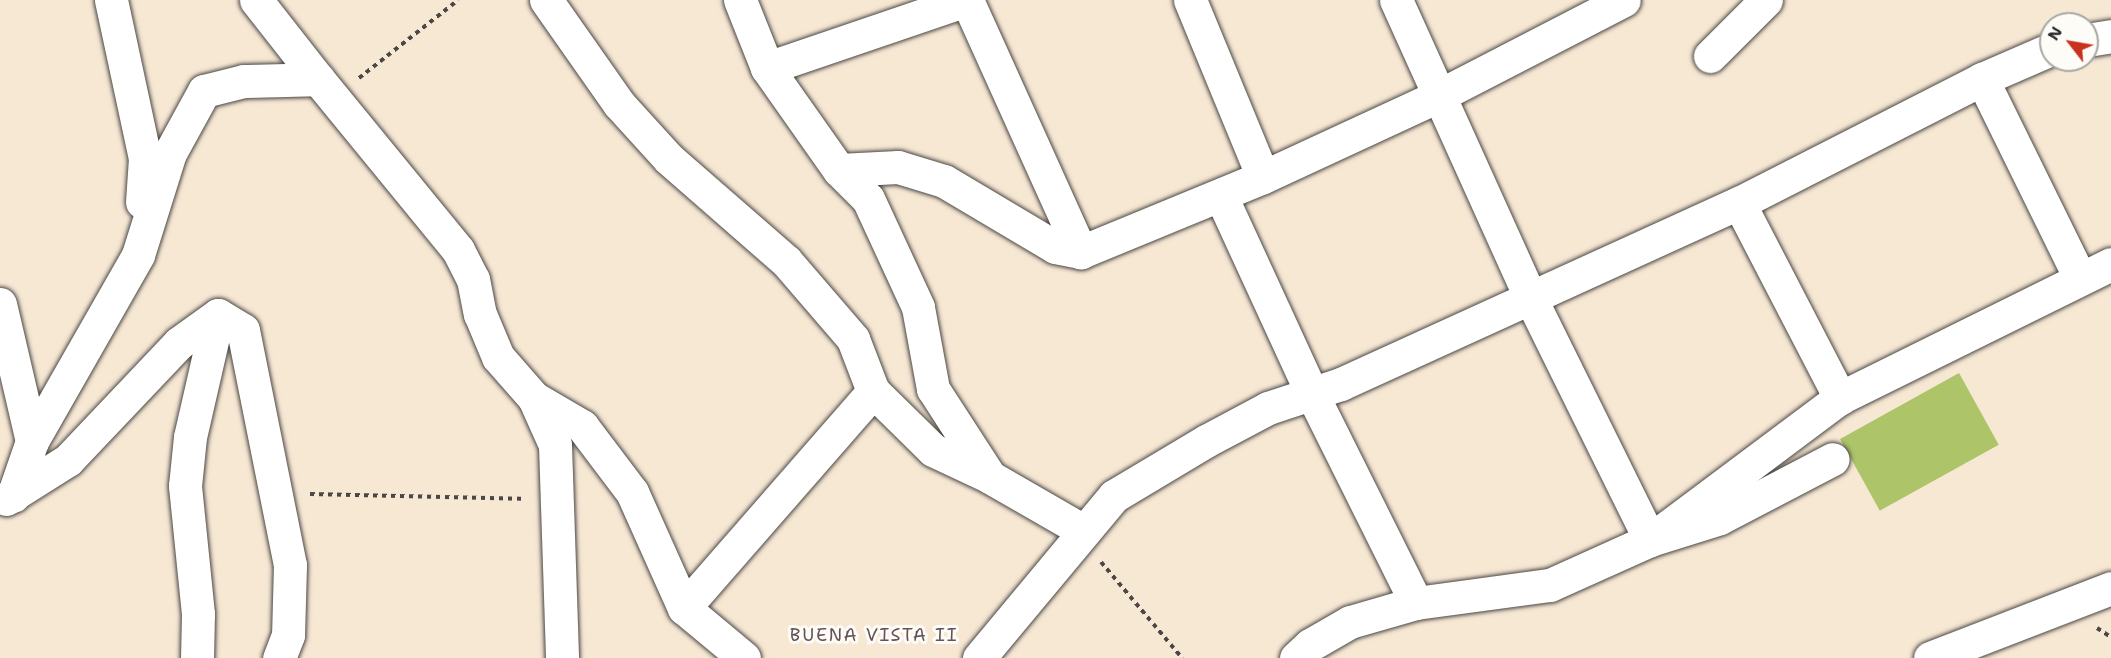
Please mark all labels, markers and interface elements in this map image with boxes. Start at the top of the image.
north arrow [2039,12,2099,72]
text: N [2043,23,2067,44]
district label: BUENA VISTA II [790,624,958,646]

